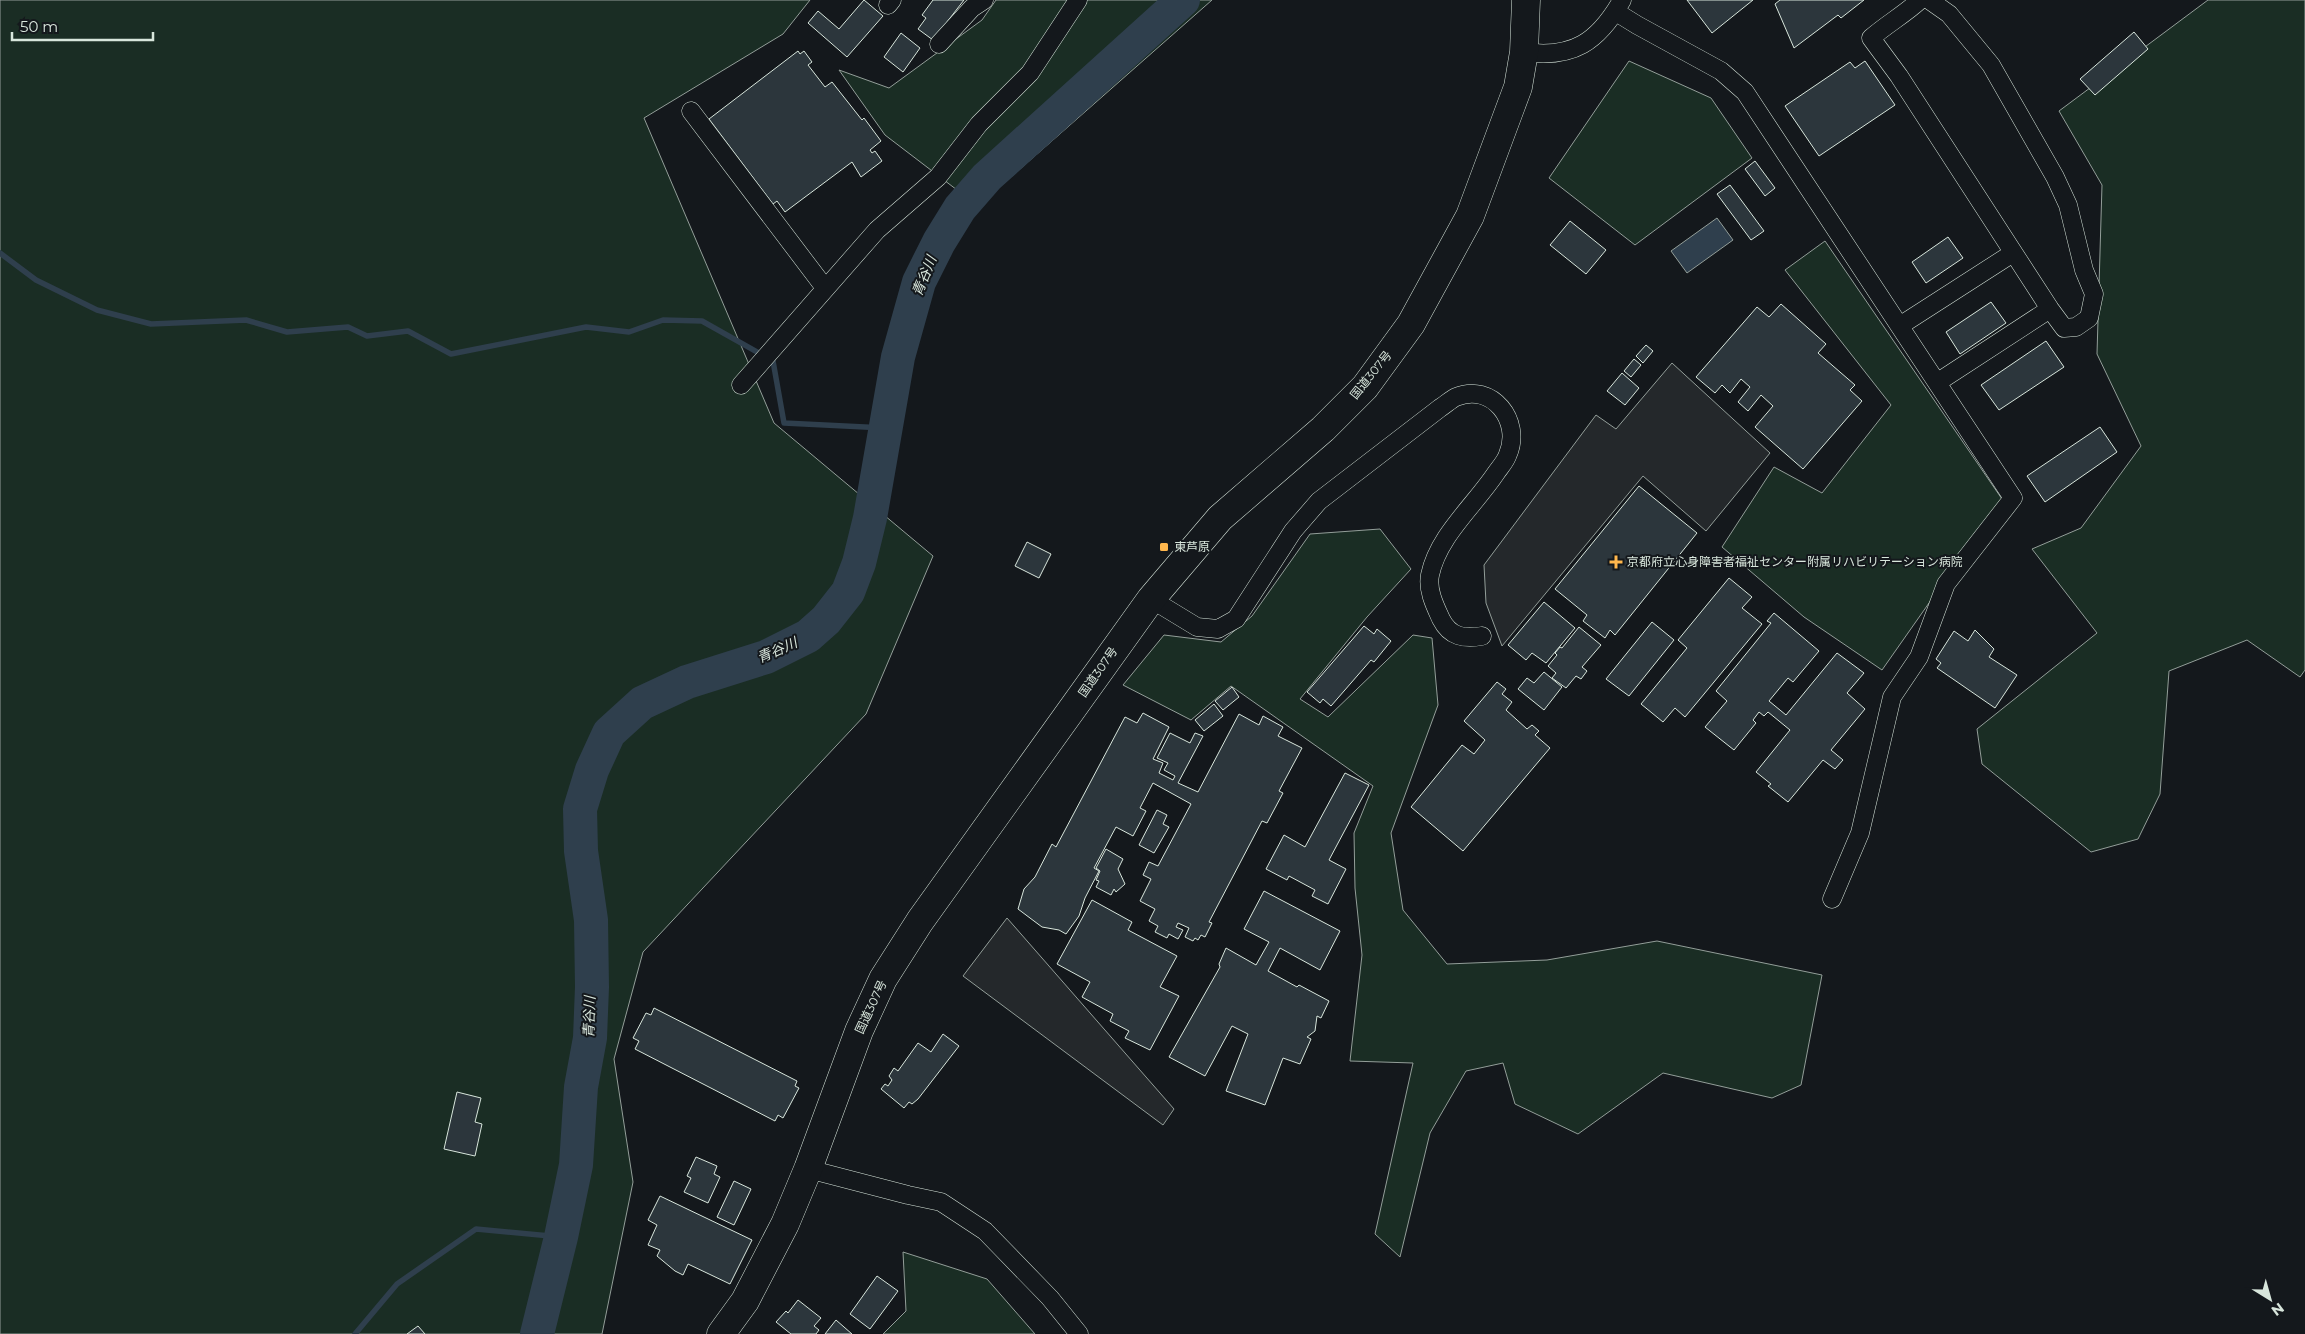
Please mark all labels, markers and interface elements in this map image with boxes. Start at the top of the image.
scale bar [12,10,154,42]
text: 50 m [20,17,58,36]
water label: 青谷川 [908,251,941,299]
street label: 国道307号 [1347,348,1395,402]
place label: 東芦原 [1174,539,1210,554]
marker: 東芦原 [1158,541,1170,553]
place label: 京都府立心身障害者福祉センター附属リハビリテーション病院 [1627,554,1963,569]
marker: 京都府立心身障害者福祉センター附属リハビリテーション病院 [1609,555,1623,569]
water label: 青谷川 [754,632,802,667]
street label: 国道307号 [1075,644,1120,700]
street label: 国道307号 [852,977,890,1036]
water label: 青谷川 [579,994,599,1038]
north arrow [2245,1274,2295,1324]
text: N [2268,1299,2288,1320]

